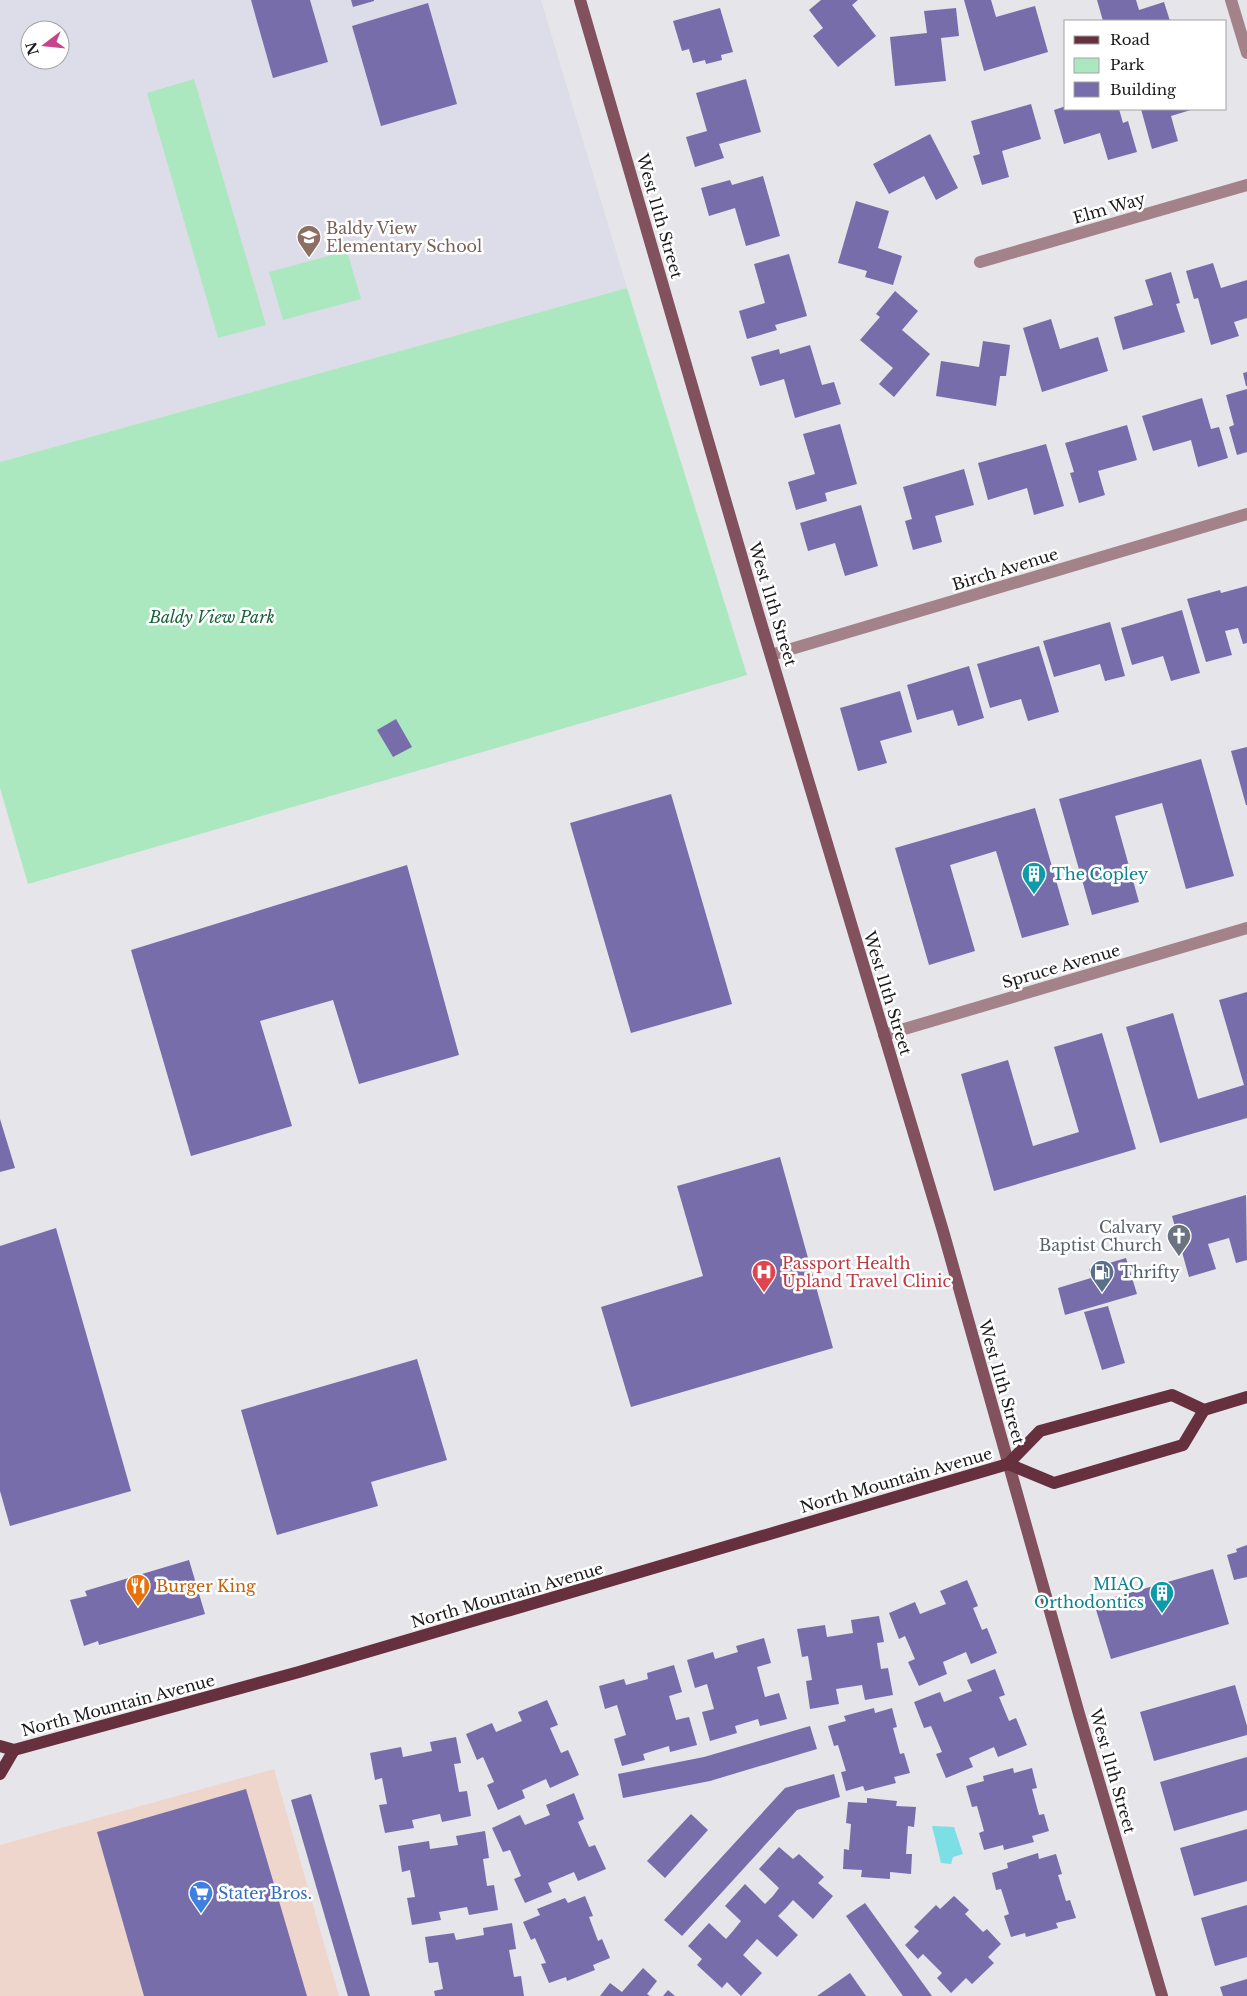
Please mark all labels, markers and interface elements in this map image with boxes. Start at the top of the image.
north arrow [20,20,70,70]
legend [1064,20,1227,110]
text: Road [1110,30,1150,49]
text: N [22,40,43,57]
text: Park [1110,55,1146,74]
text: Building [1110,80,1177,99]
street label: West 11th Street [632,150,687,281]
street label: Elm Way [1071,188,1148,228]
place label: Baldy View Elementary School [326,218,482,256]
school or university icon: Baldy View Elementary School [296,224,322,258]
street label: West 11th Street [744,539,801,668]
street label: Birch Avenue [950,543,1060,595]
park label: Baldy View Park [148,607,275,627]
building icon: The Copley [1021,861,1047,895]
place label: The Copley [1052,864,1149,884]
street label: West 11th Street [859,928,916,1057]
street label: Spruce Avenue [1000,940,1122,992]
place label: Calvary Baptist Church [1039,1217,1163,1255]
church icon: Calvary Baptist Church [1166,1223,1192,1257]
place label: Passport Health Upland Travel Clinic [782,1253,951,1291]
hospital icon: Passport Health Upland Travel Clinic [751,1259,777,1293]
fuel station icon: Thrifty [1089,1259,1115,1293]
place label: Thrifty [1120,1262,1181,1282]
street label: West 11th Street [974,1316,1029,1447]
street label: North Mountain Avenue [798,1443,994,1517]
street label: North Mountain Avenue [409,1558,605,1632]
restaurant icon: Burger King [125,1573,151,1607]
place label: MIAO Orthodontics [1034,1574,1144,1612]
place label: Burger King [156,1576,256,1596]
building icon: MIAO Orthodontics [1149,1580,1175,1614]
street label: North Mountain Avenue [19,1670,217,1740]
street label: West 11th Street [1085,1705,1140,1836]
supermarket icon: Stater Bros. [188,1880,214,1914]
place label: Stater Bros. [218,1883,312,1903]

